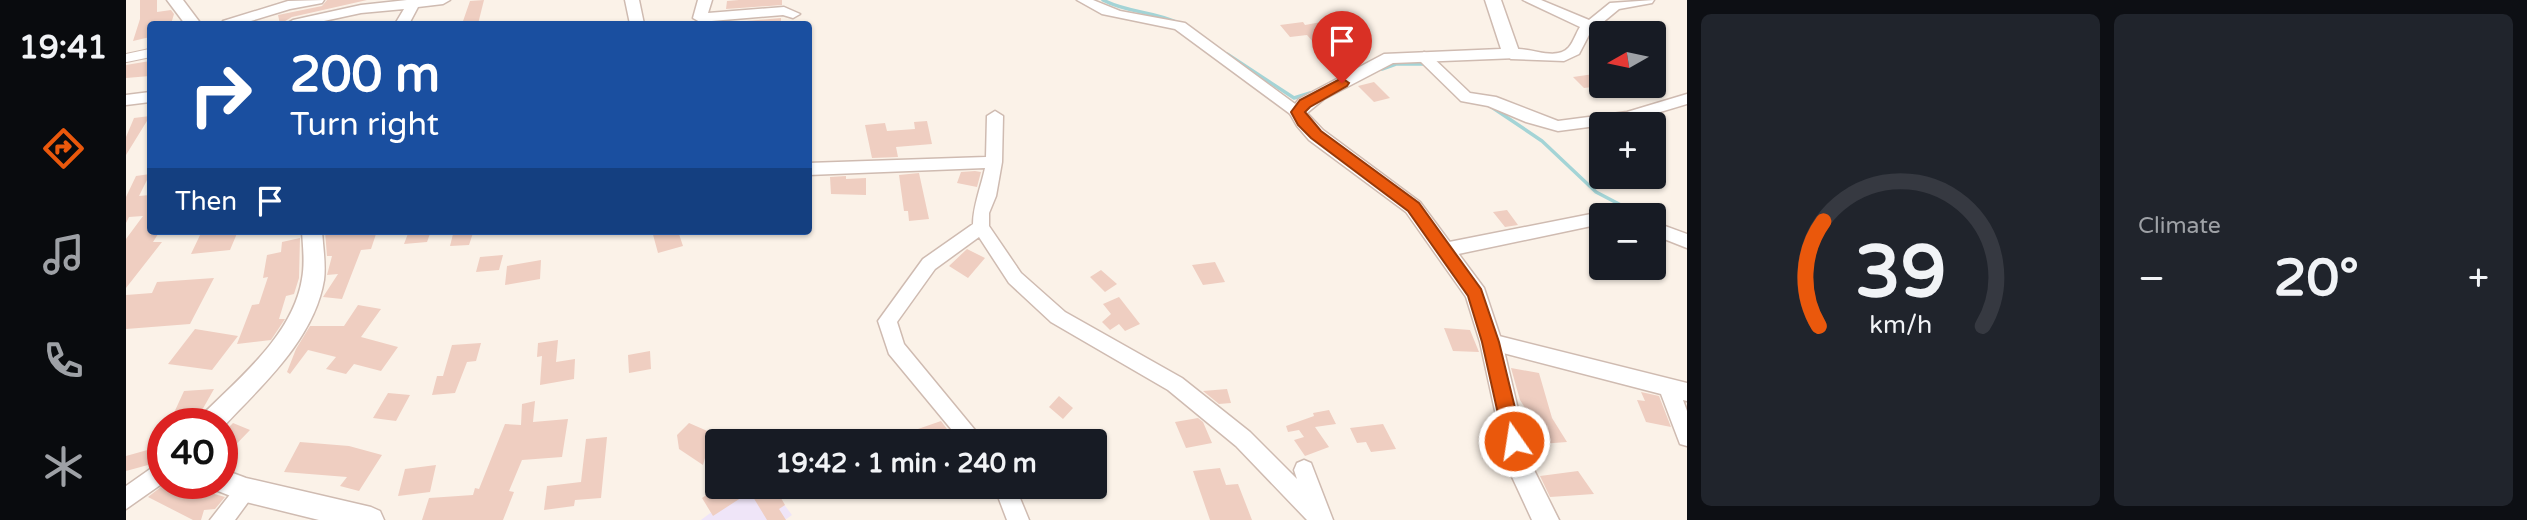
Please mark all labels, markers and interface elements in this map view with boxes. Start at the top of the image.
pin [1312,11,1372,83]
north arrow [1589,21,1666,98]
map controls [1589,21,1666,280]
icon: arrive [1323,22,1361,60]
text: 19:41 [19,29,107,67]
text: 200 m [290,46,440,105]
icon: right [175,49,266,140]
text: Turn right [290,106,439,144]
button: + [1589,112,1666,189]
icon: directions [39,124,88,173]
icon: arrive [251,182,289,220]
text: Then [175,186,237,217]
button: − [1589,203,1666,280]
text: Climate [2138,212,2221,240]
text: 39 [1855,229,1946,317]
icon: music [39,230,88,279]
text: 20° [2274,247,2359,310]
text: − [2138,256,2165,302]
text: + [2468,256,2489,302]
text: km/h [1869,310,1932,340]
icon: phone [39,336,88,385]
position arrow [1477,404,1551,478]
speed limit sign: 40 [147,408,238,499]
icon: climate [39,442,88,491]
text: 19:42 · 1 min · 240 m [775,448,1037,479]

